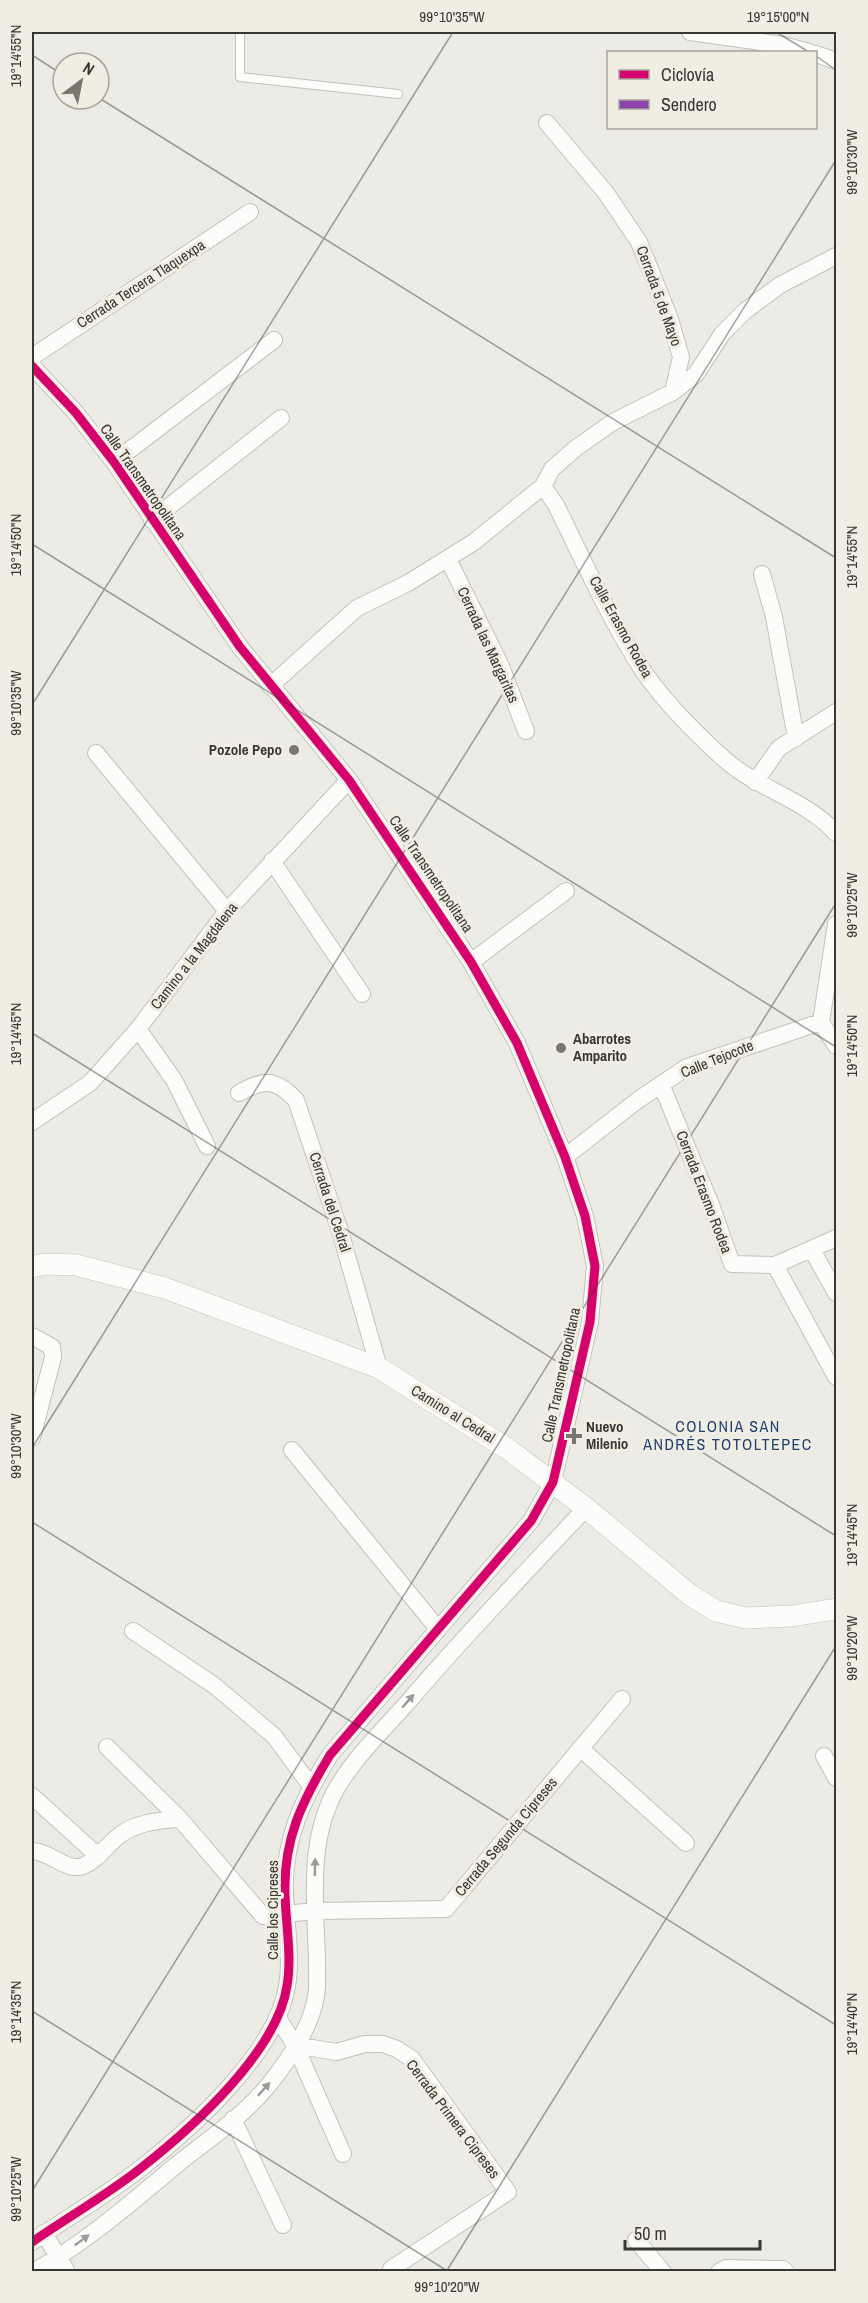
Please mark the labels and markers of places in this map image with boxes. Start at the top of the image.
place label: Pozole Pepo [209,739,282,760]
marker: Pozole Pepo [287,743,301,757]
place label: Abarrotes Amparito [573,1028,631,1066]
marker: Abarrotes Amparito [554,1041,568,1055]
place label: Nuevo Milenio [586,1416,628,1454]
marker: Nuevo Milenio [567,1429,581,1443]

